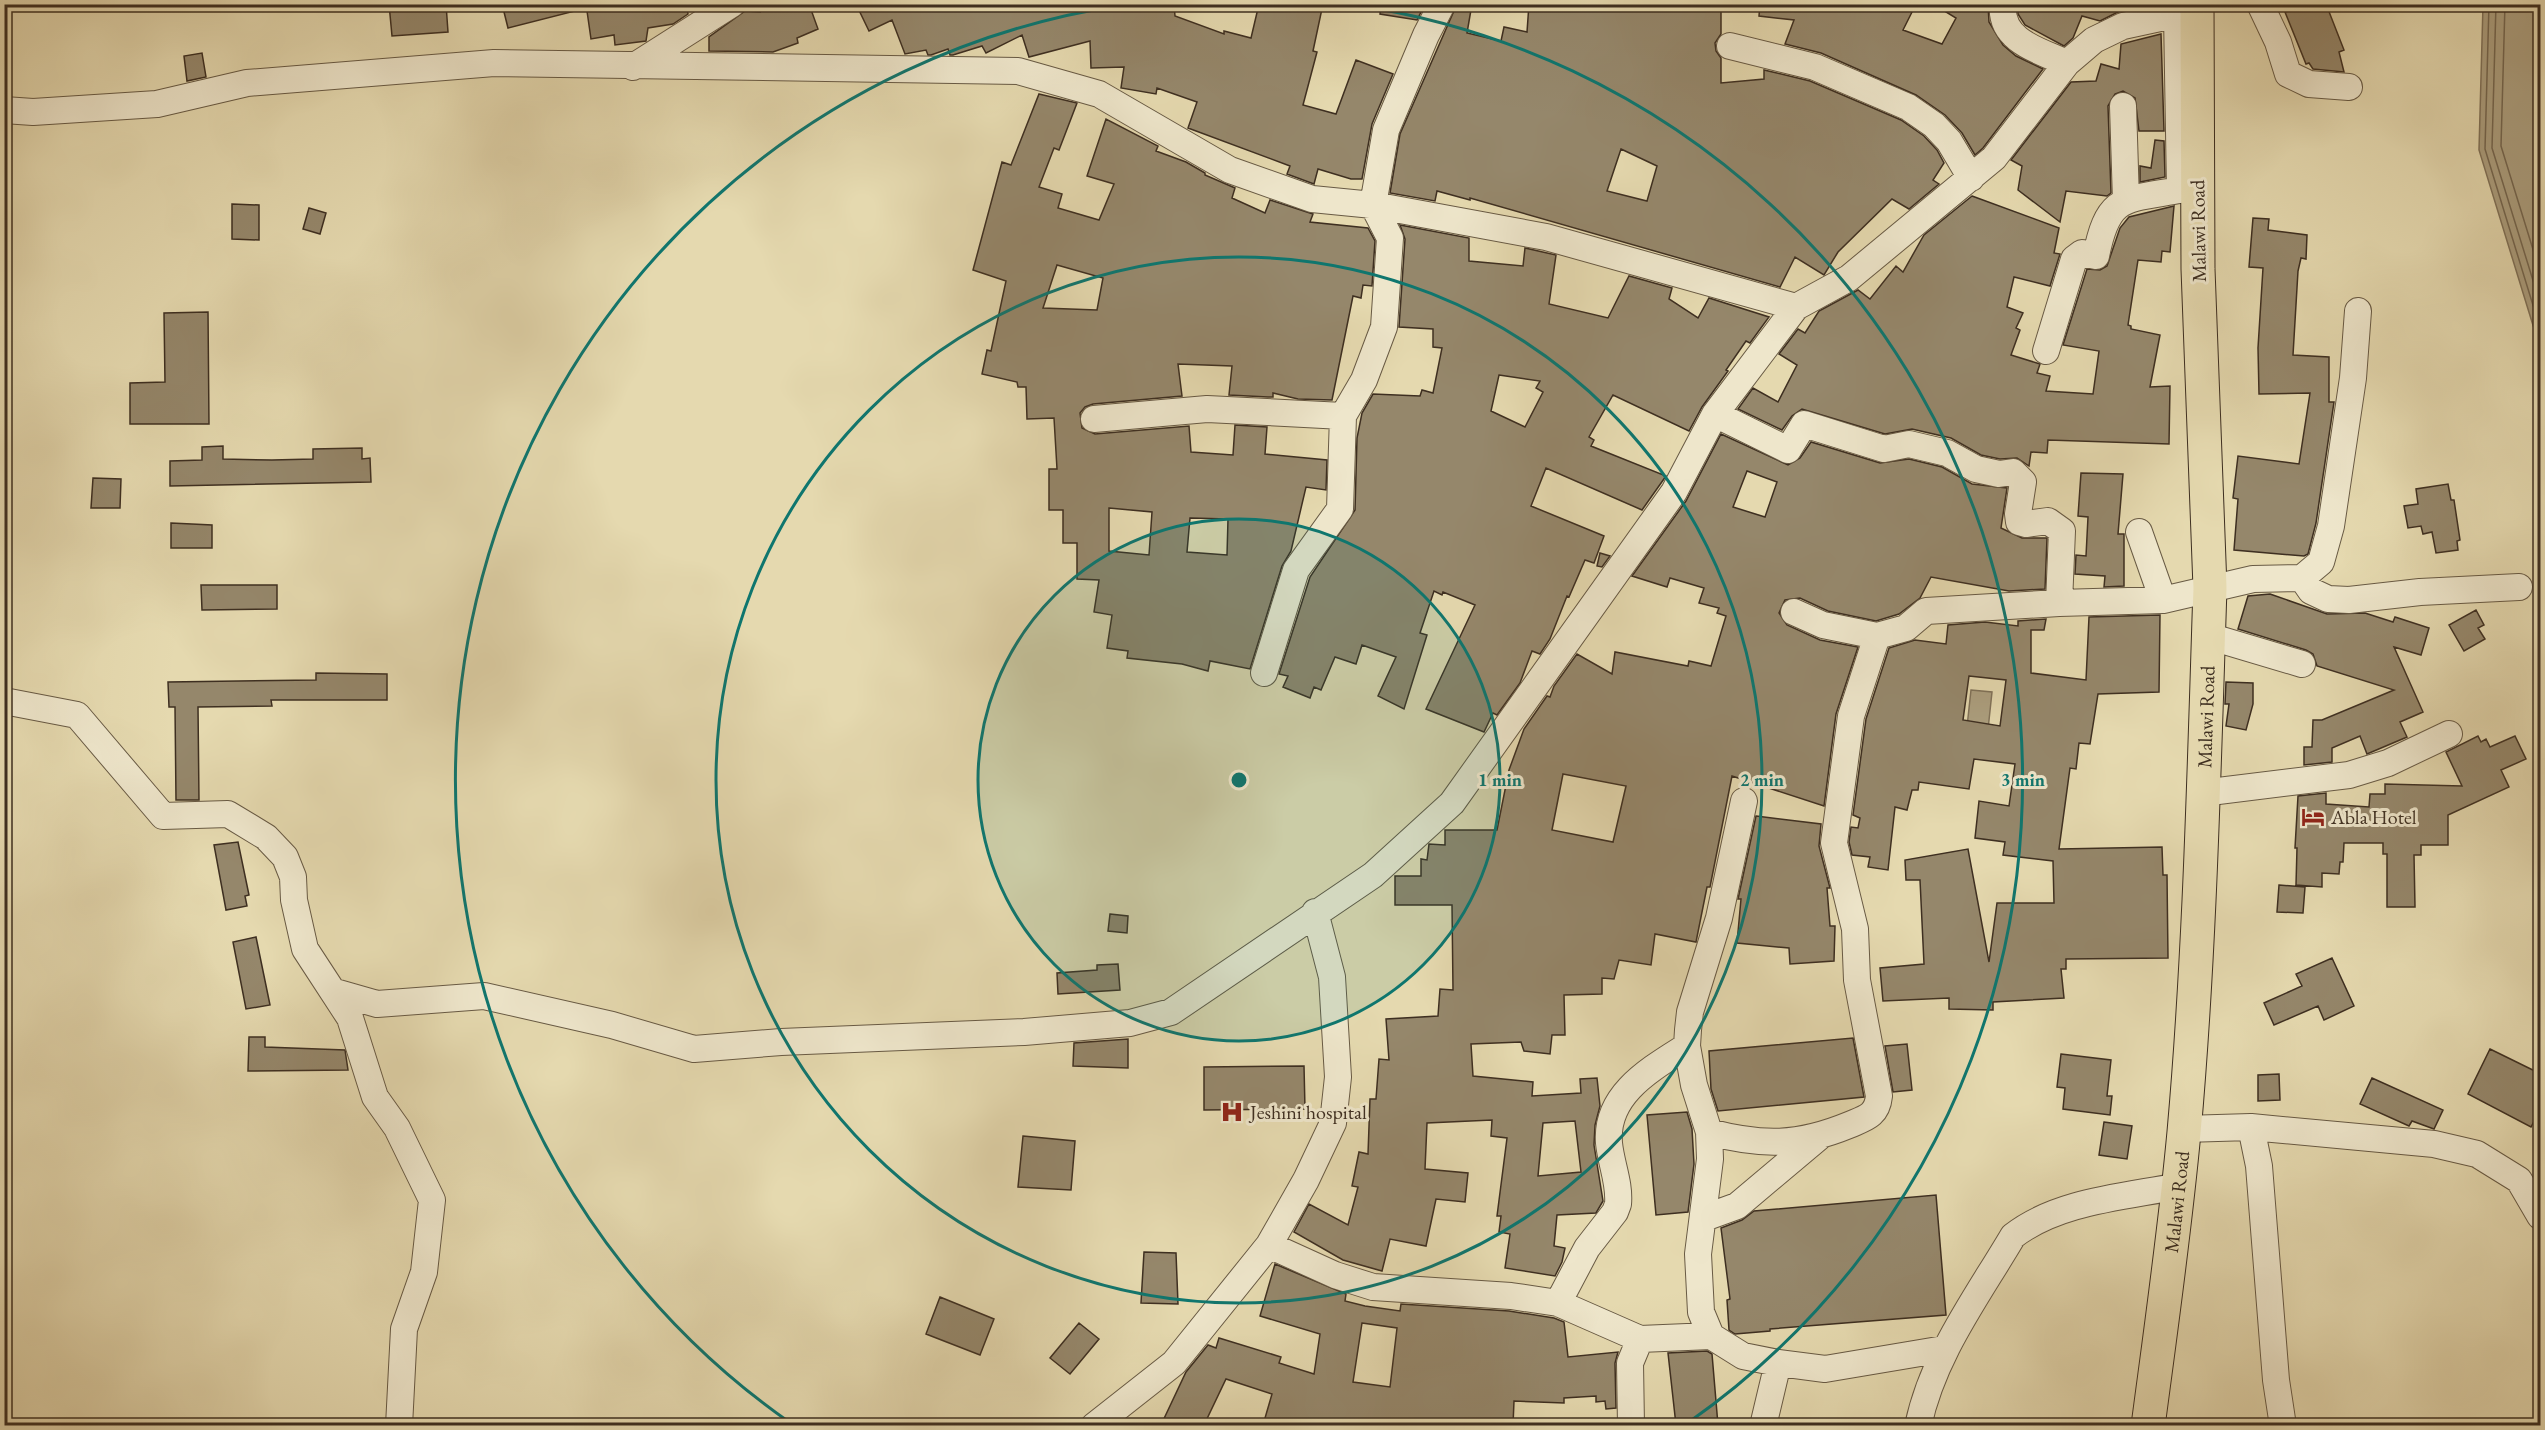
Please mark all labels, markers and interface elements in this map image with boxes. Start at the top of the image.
street label: Malawi Road [2184,179,2212,282]
street label: Malawi Road [2191,664,2221,768]
text: 1 min [1478,768,1522,791]
text: 2 min [1740,768,1784,791]
text: 3 min [2001,768,2045,791]
centre of rings [1229,770,1249,790]
hotel icon: Abla Hotel [2300,804,2326,830]
place label: Abla Hotel [2330,804,2417,830]
hospital icon: Jeshini hospital [1219,1099,1245,1125]
place label: Jeshini hospital [1248,1099,1367,1125]
street label: Malawi Road [2158,1149,2195,1254]

